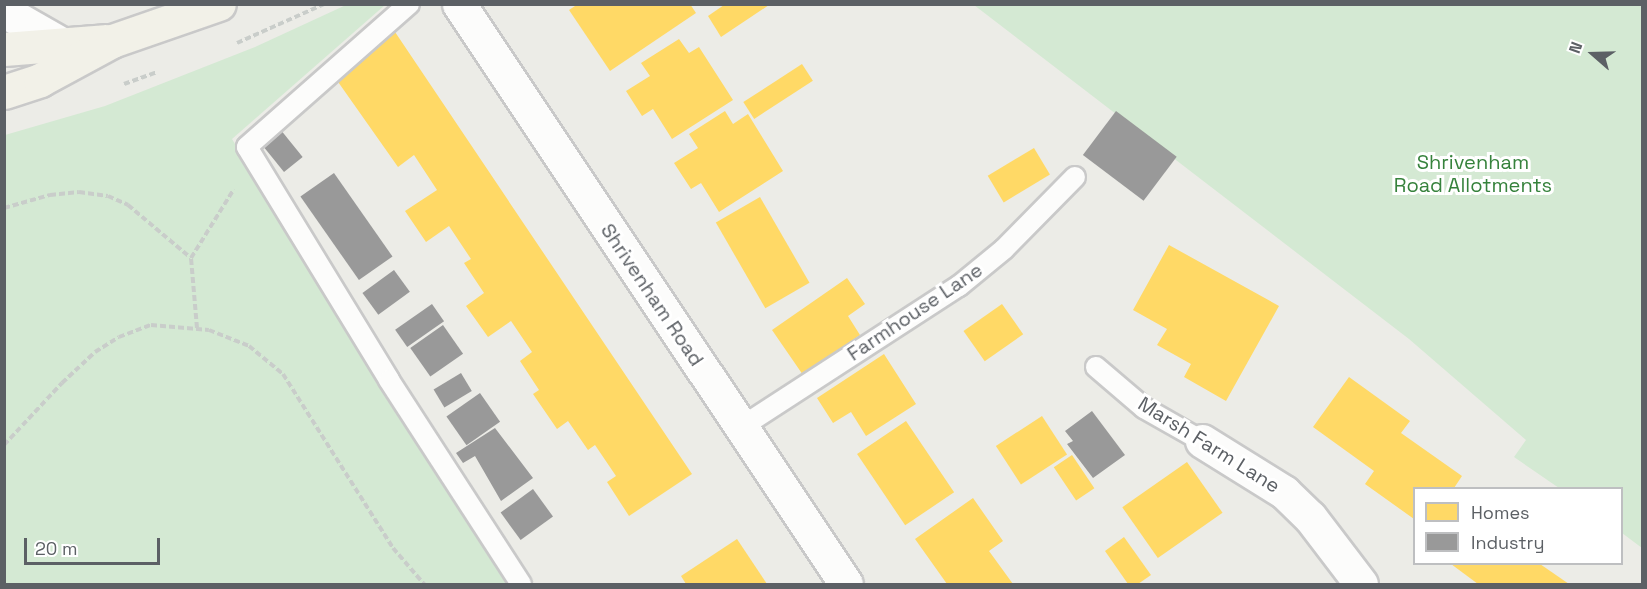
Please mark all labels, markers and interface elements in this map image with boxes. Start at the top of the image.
north arrow [1563,24,1623,84]
text: N [1564,39,1587,56]
park label: Shrivenham Road Allotments [1394,150,1552,197]
street label: Shrivenham Road [595,219,709,371]
street label: Farmhouse Lane [843,258,987,366]
street label: Marsh Farm Lane [1134,392,1284,498]
legend [1413,487,1623,565]
text: Homes [1471,501,1530,524]
scale bar [27,526,164,564]
text: Industry [1471,531,1544,554]
text: 20 m [35,537,78,560]

